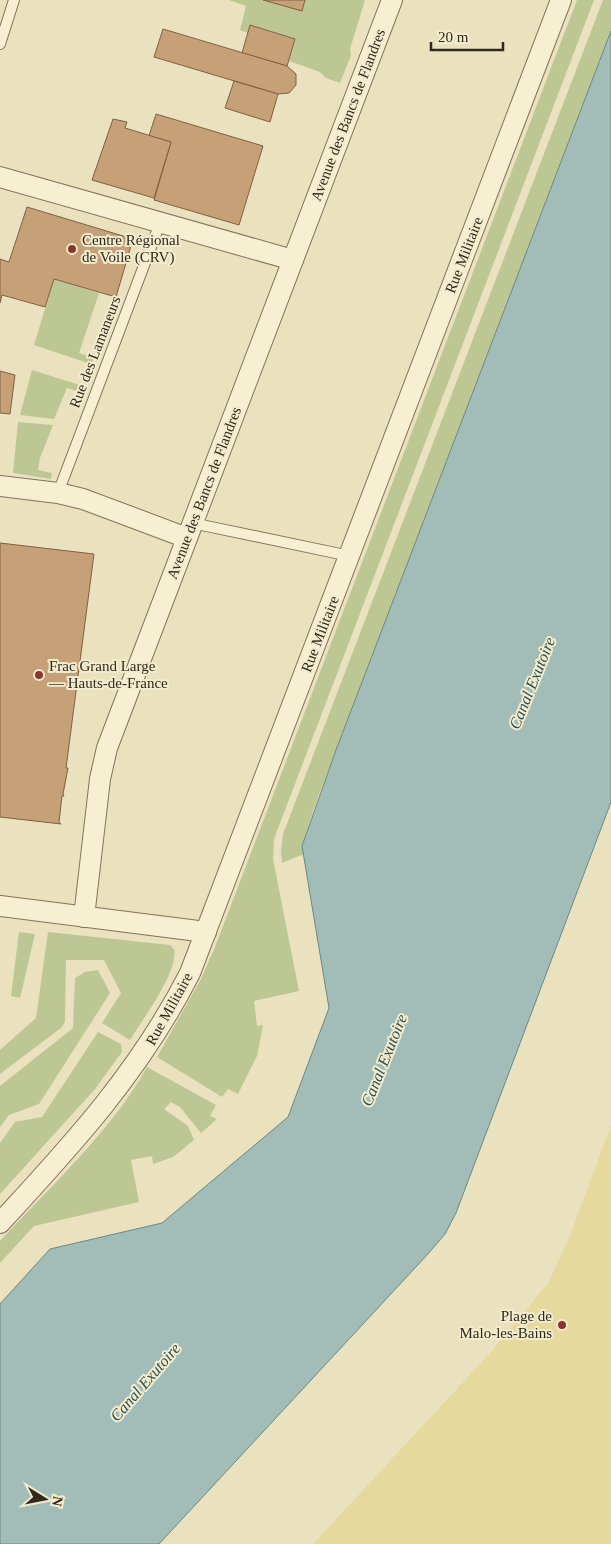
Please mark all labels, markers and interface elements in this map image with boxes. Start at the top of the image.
scale bar [431,20,504,52]
street label: Avenue des Bancs de Flandres [308,27,388,203]
text: 20 m [438,29,469,45]
street label: Rue Militaire [442,214,486,295]
place label: Centre Régional de Voile (CRV) [82,232,180,266]
marker: Centre Régional de Voile (CRV) [66,243,78,255]
street label: Rue des Lamaneurs [66,294,124,410]
street label: Avenue des Bancs de Flandres [164,405,244,581]
street label: Rue Militaire [298,593,342,674]
water label: Canal Exutoire [506,635,558,731]
place label: Frac Grand Large — Hauts-de-France [48,658,168,691]
marker: Frac Grand Large — Hauts-de-France [33,669,45,681]
street label: Rue Militaire [143,970,196,1048]
water label: Canal Exutoire [358,1012,410,1108]
place label: Plage de Malo-les-Bains [460,1308,552,1341]
marker: Plage de Malo-les-Bains [556,1319,568,1331]
water label: Canal Exutoire [107,1340,183,1424]
north arrow [20,1474,70,1524]
text: N [49,1495,66,1507]

